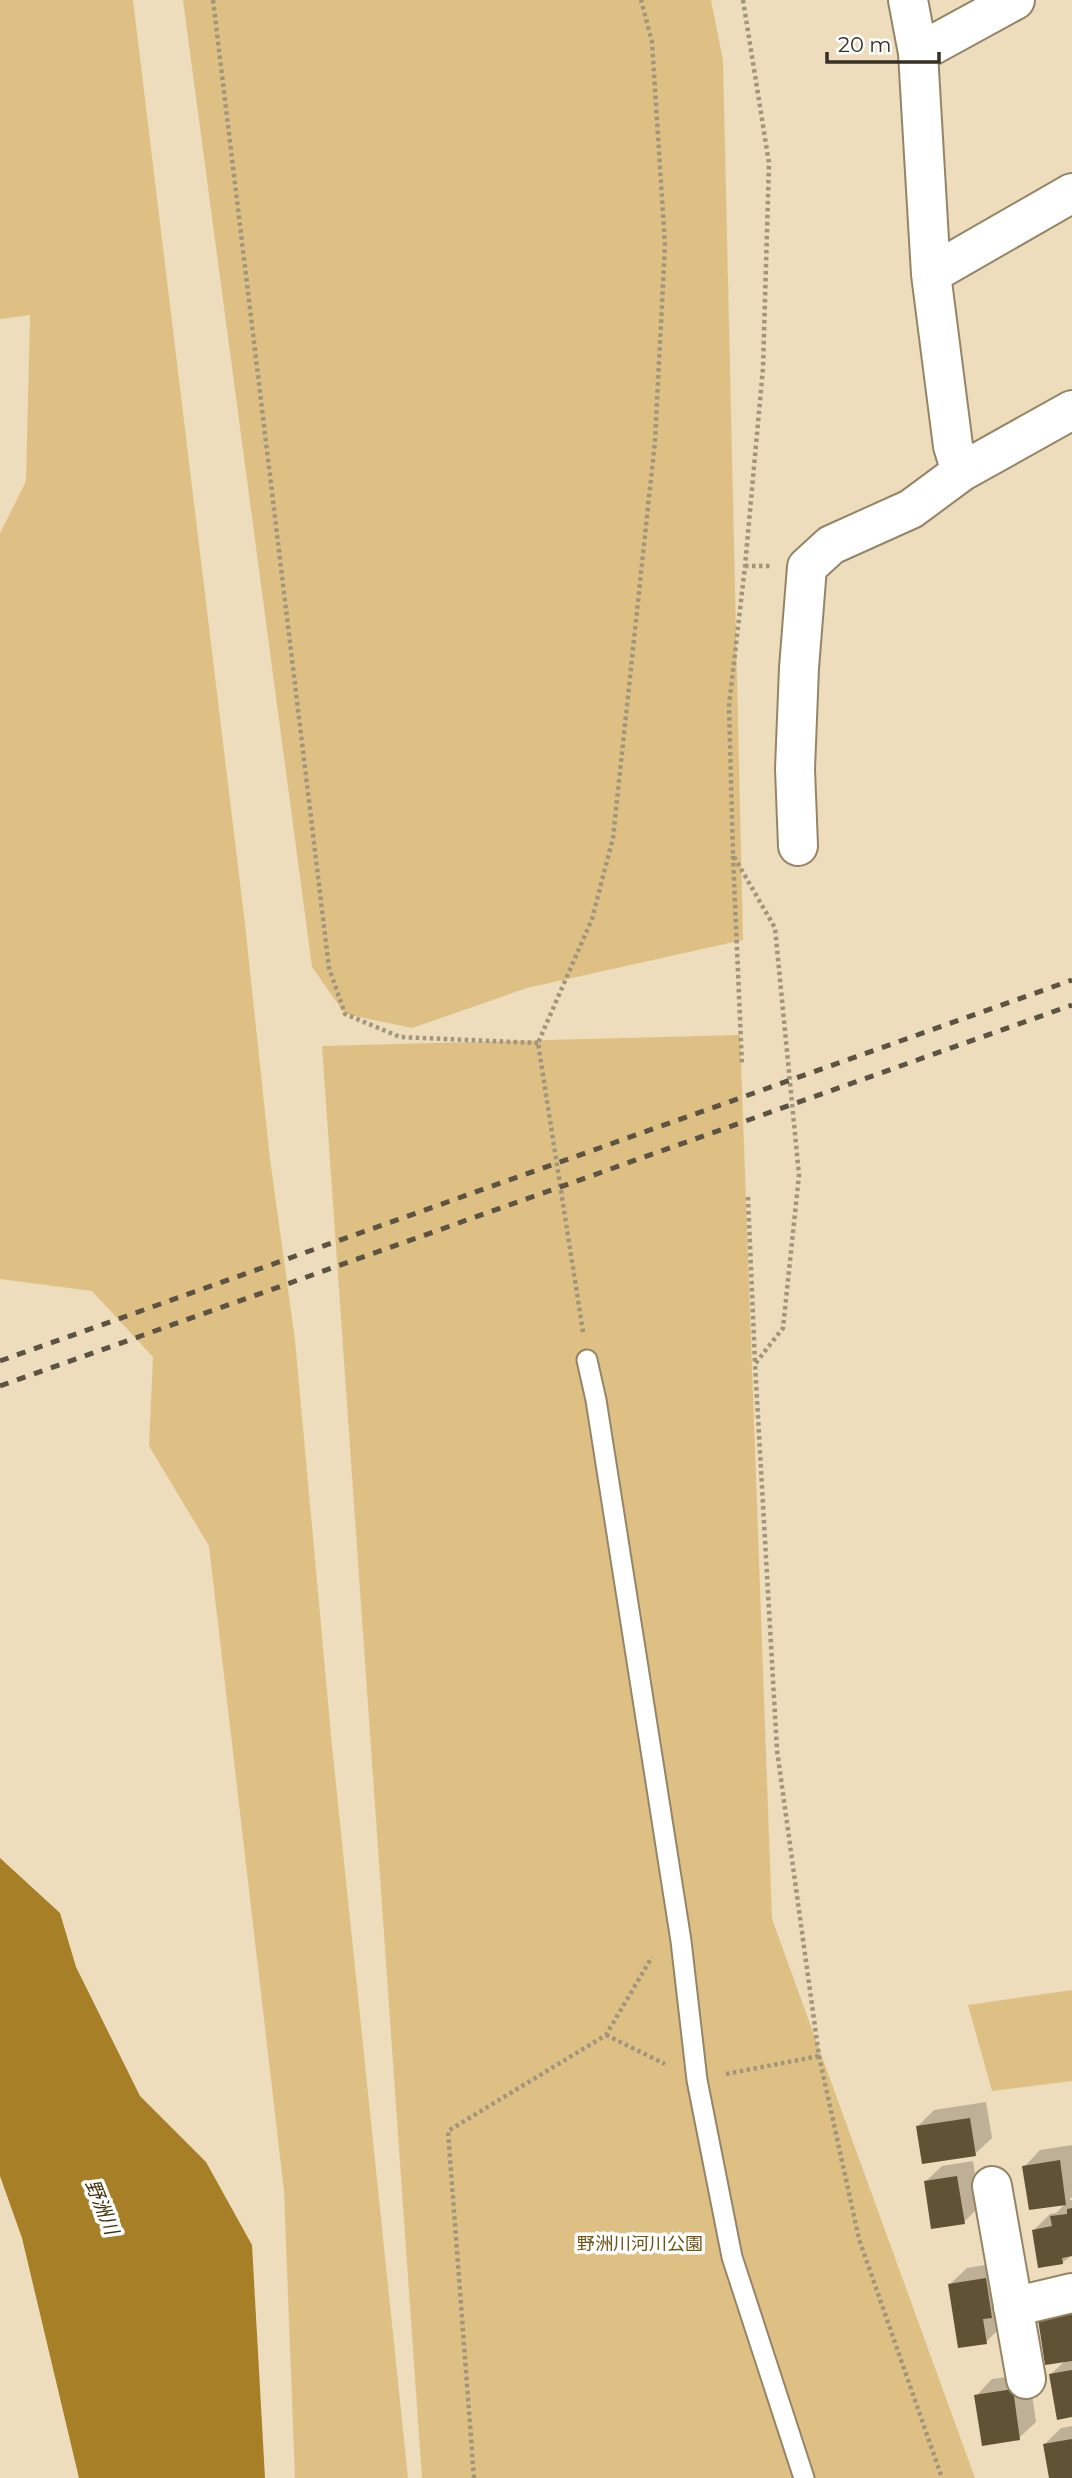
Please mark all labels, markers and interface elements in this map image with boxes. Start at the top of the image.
scale bar [827,21,939,65]
text: 20 m [838,32,892,57]
water label: 野洲川 [81,2176,124,2240]
park label: 野洲川河川公園 [577,2233,703,2255]

